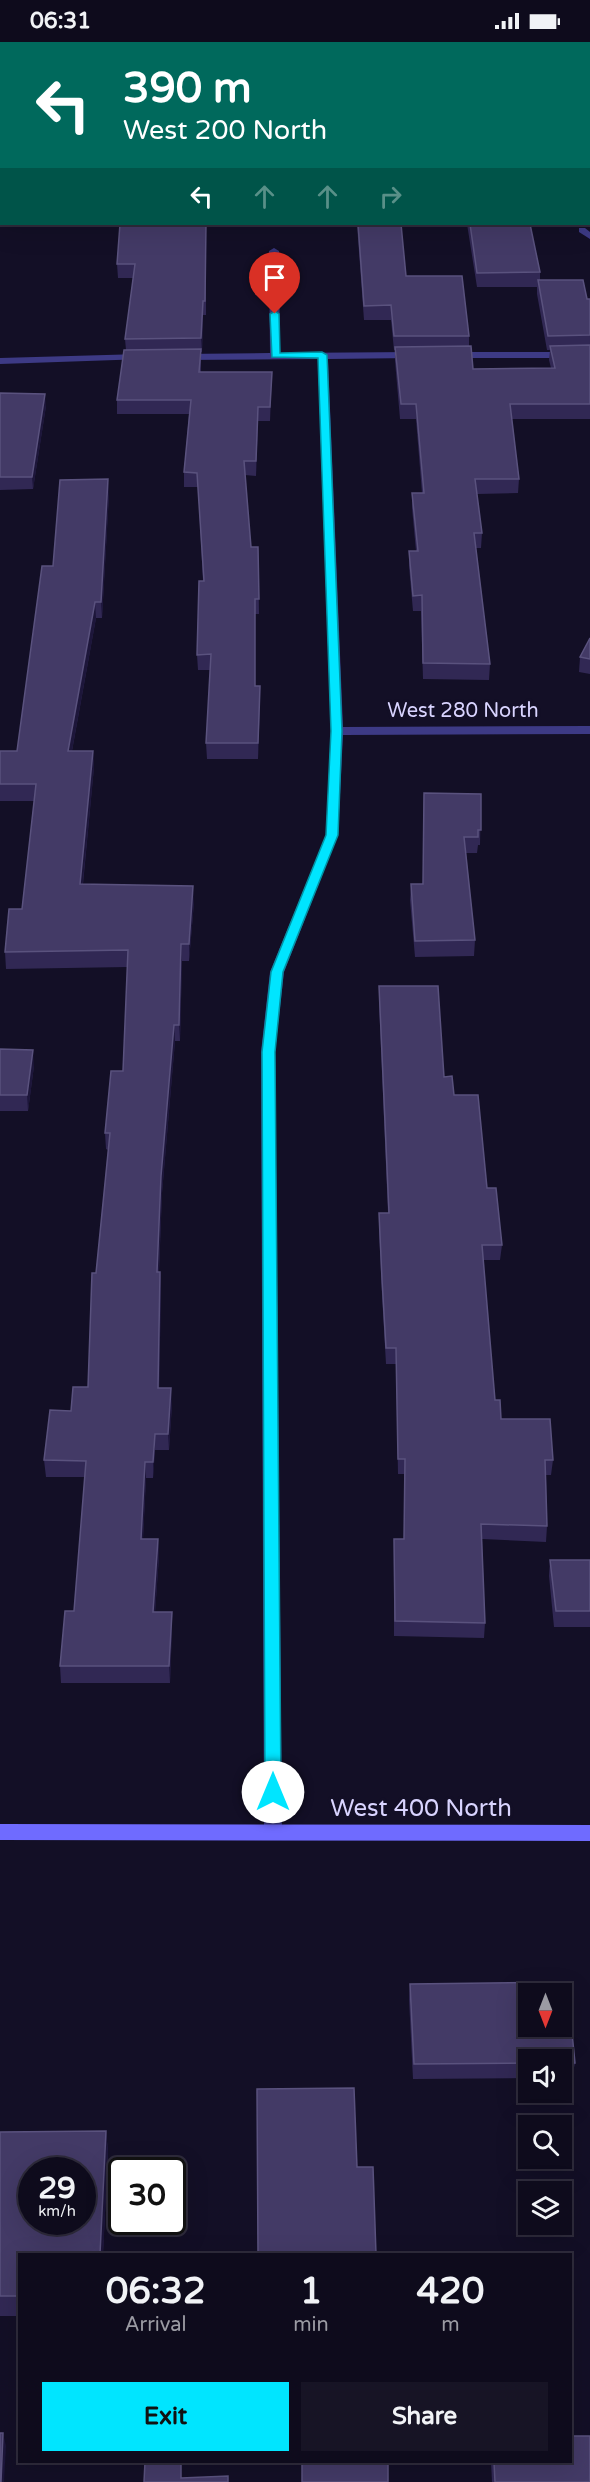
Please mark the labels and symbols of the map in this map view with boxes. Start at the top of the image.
pin [249,252,300,314]
street label: West 280 North [387,699,539,723]
position arrow [241,1760,305,1824]
street label: West 400 North [330,1794,512,1823]
north arrow [518,1983,572,2037]
speed limit sign: 30 [108,2157,186,2235]

